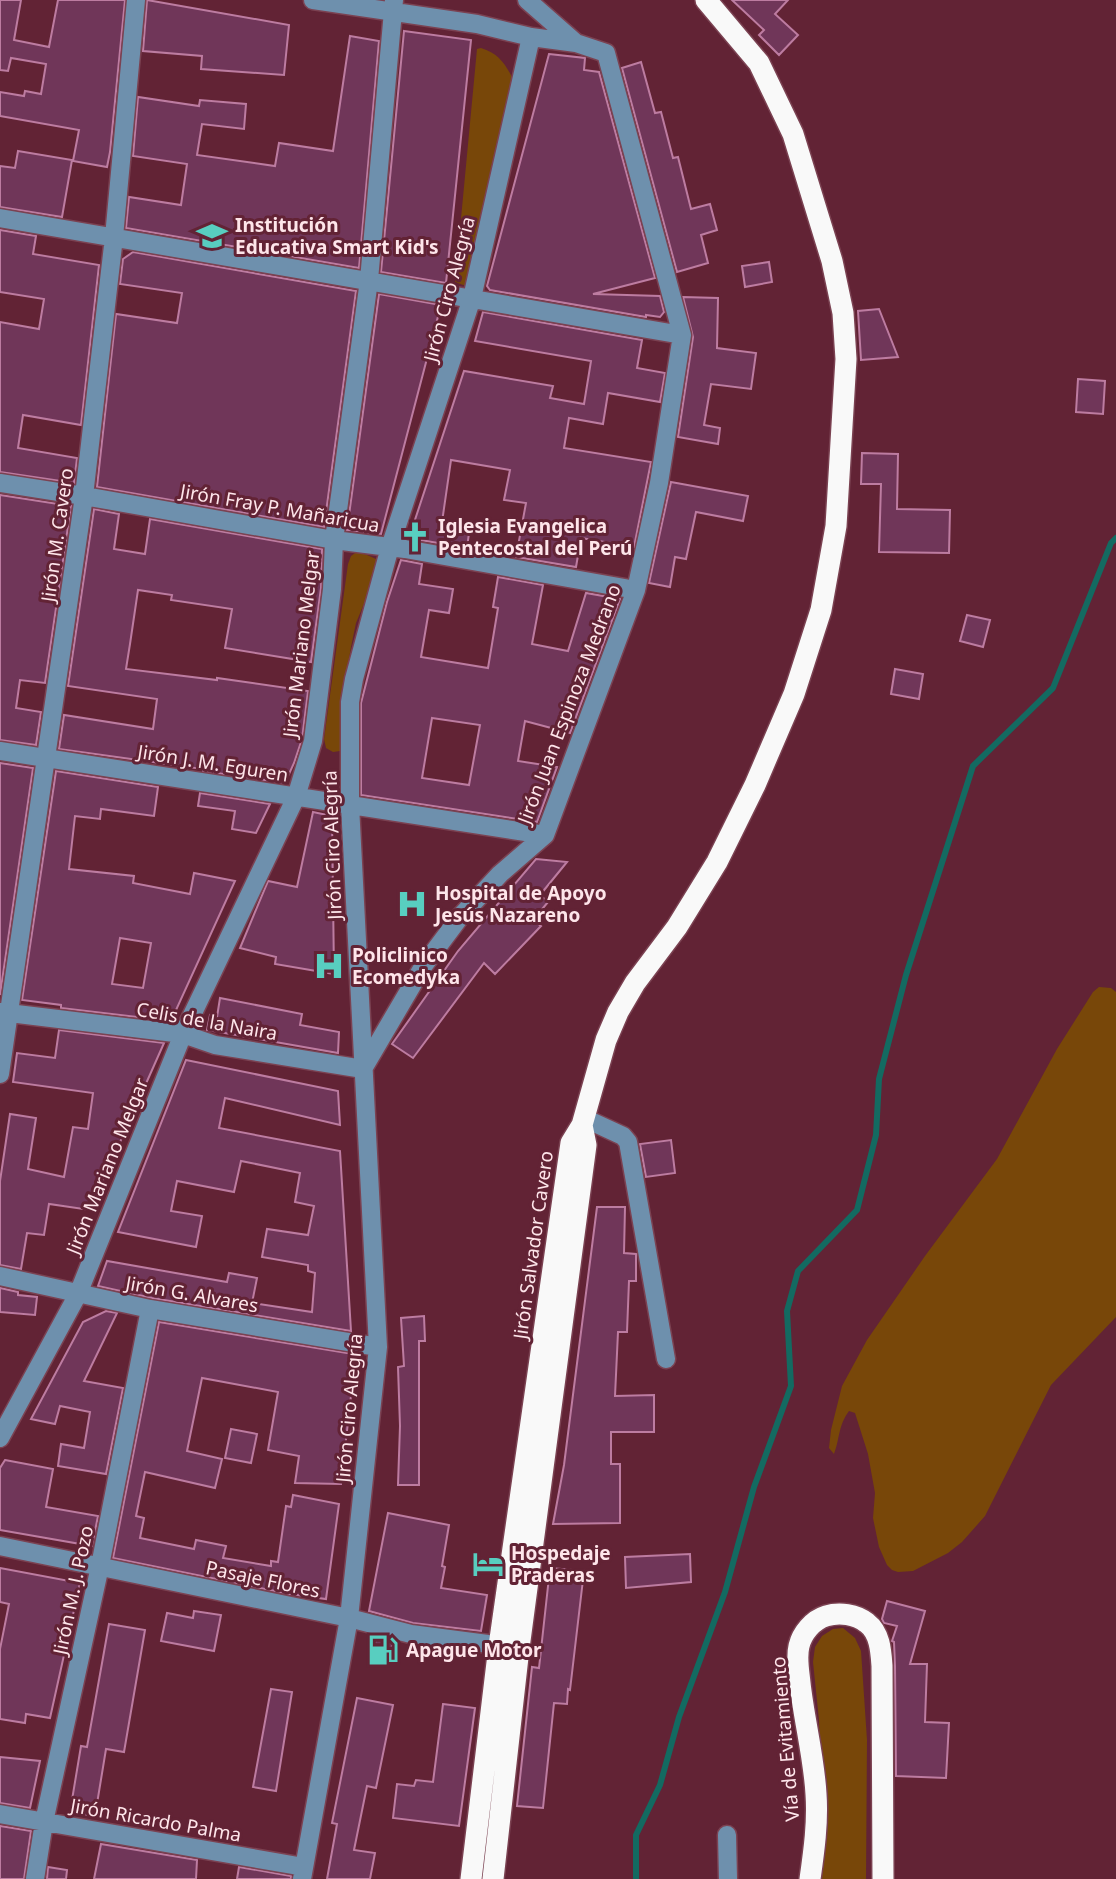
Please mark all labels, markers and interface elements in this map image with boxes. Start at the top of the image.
place label: Institución Educativa Smart Kid's [235,212,439,260]
street label: Jirón Ciro Alegría [417,213,481,366]
school or university icon: Institución Educativa Smart Kid's [195,219,229,253]
street label: Jirón M. Cavero [34,466,79,606]
street label: Jirón Fray P. Mañaricua [176,477,382,538]
place label: Iglesia Evangelica Pentecostal del Perú [438,513,632,561]
church icon: Iglesia Evangelica Pentecostal del Perú [398,520,432,554]
street label: Jirón Mariano Melgar [276,549,325,741]
street label: Jirón Juan Espinoza Medrano [510,580,627,829]
street label: Jirón J. M. Eguren [134,738,290,788]
street label: Jirón Ciro Alegría [316,770,348,922]
place label: Hospital de Apoyo Jesús Nazareno [433,880,607,928]
hospital icon: Hospital de Apoyo Jesús Nazareno [395,887,429,921]
place label: Policlinico Ecomedyka [352,942,460,990]
hospital icon: Policlinico Ecomedyka [312,949,346,983]
street label: Celis de la Naira [135,996,279,1046]
street label: Jirón Mariano Melgar [59,1074,154,1260]
street label: Jirón Salvador Cavero [507,1149,559,1343]
street label: Jirón G. Alvares [122,1269,260,1318]
street label: Jirón Ciro Alegría [329,1332,368,1486]
street label: Jirón M. J. Pozo [46,1523,99,1659]
place label: Hospedaje Praderas [511,1540,611,1588]
hotel icon: Hospedaje Praderas [471,1547,505,1581]
street label: Pasaje Flores [204,1554,322,1604]
fuel station icon: Apague Motor [366,1633,400,1667]
place label: Apague Motor [406,1637,542,1663]
street label: Vía de Evitamiento [765,1656,805,1822]
street label: Jirón Ricardo Palma [66,1792,244,1848]

